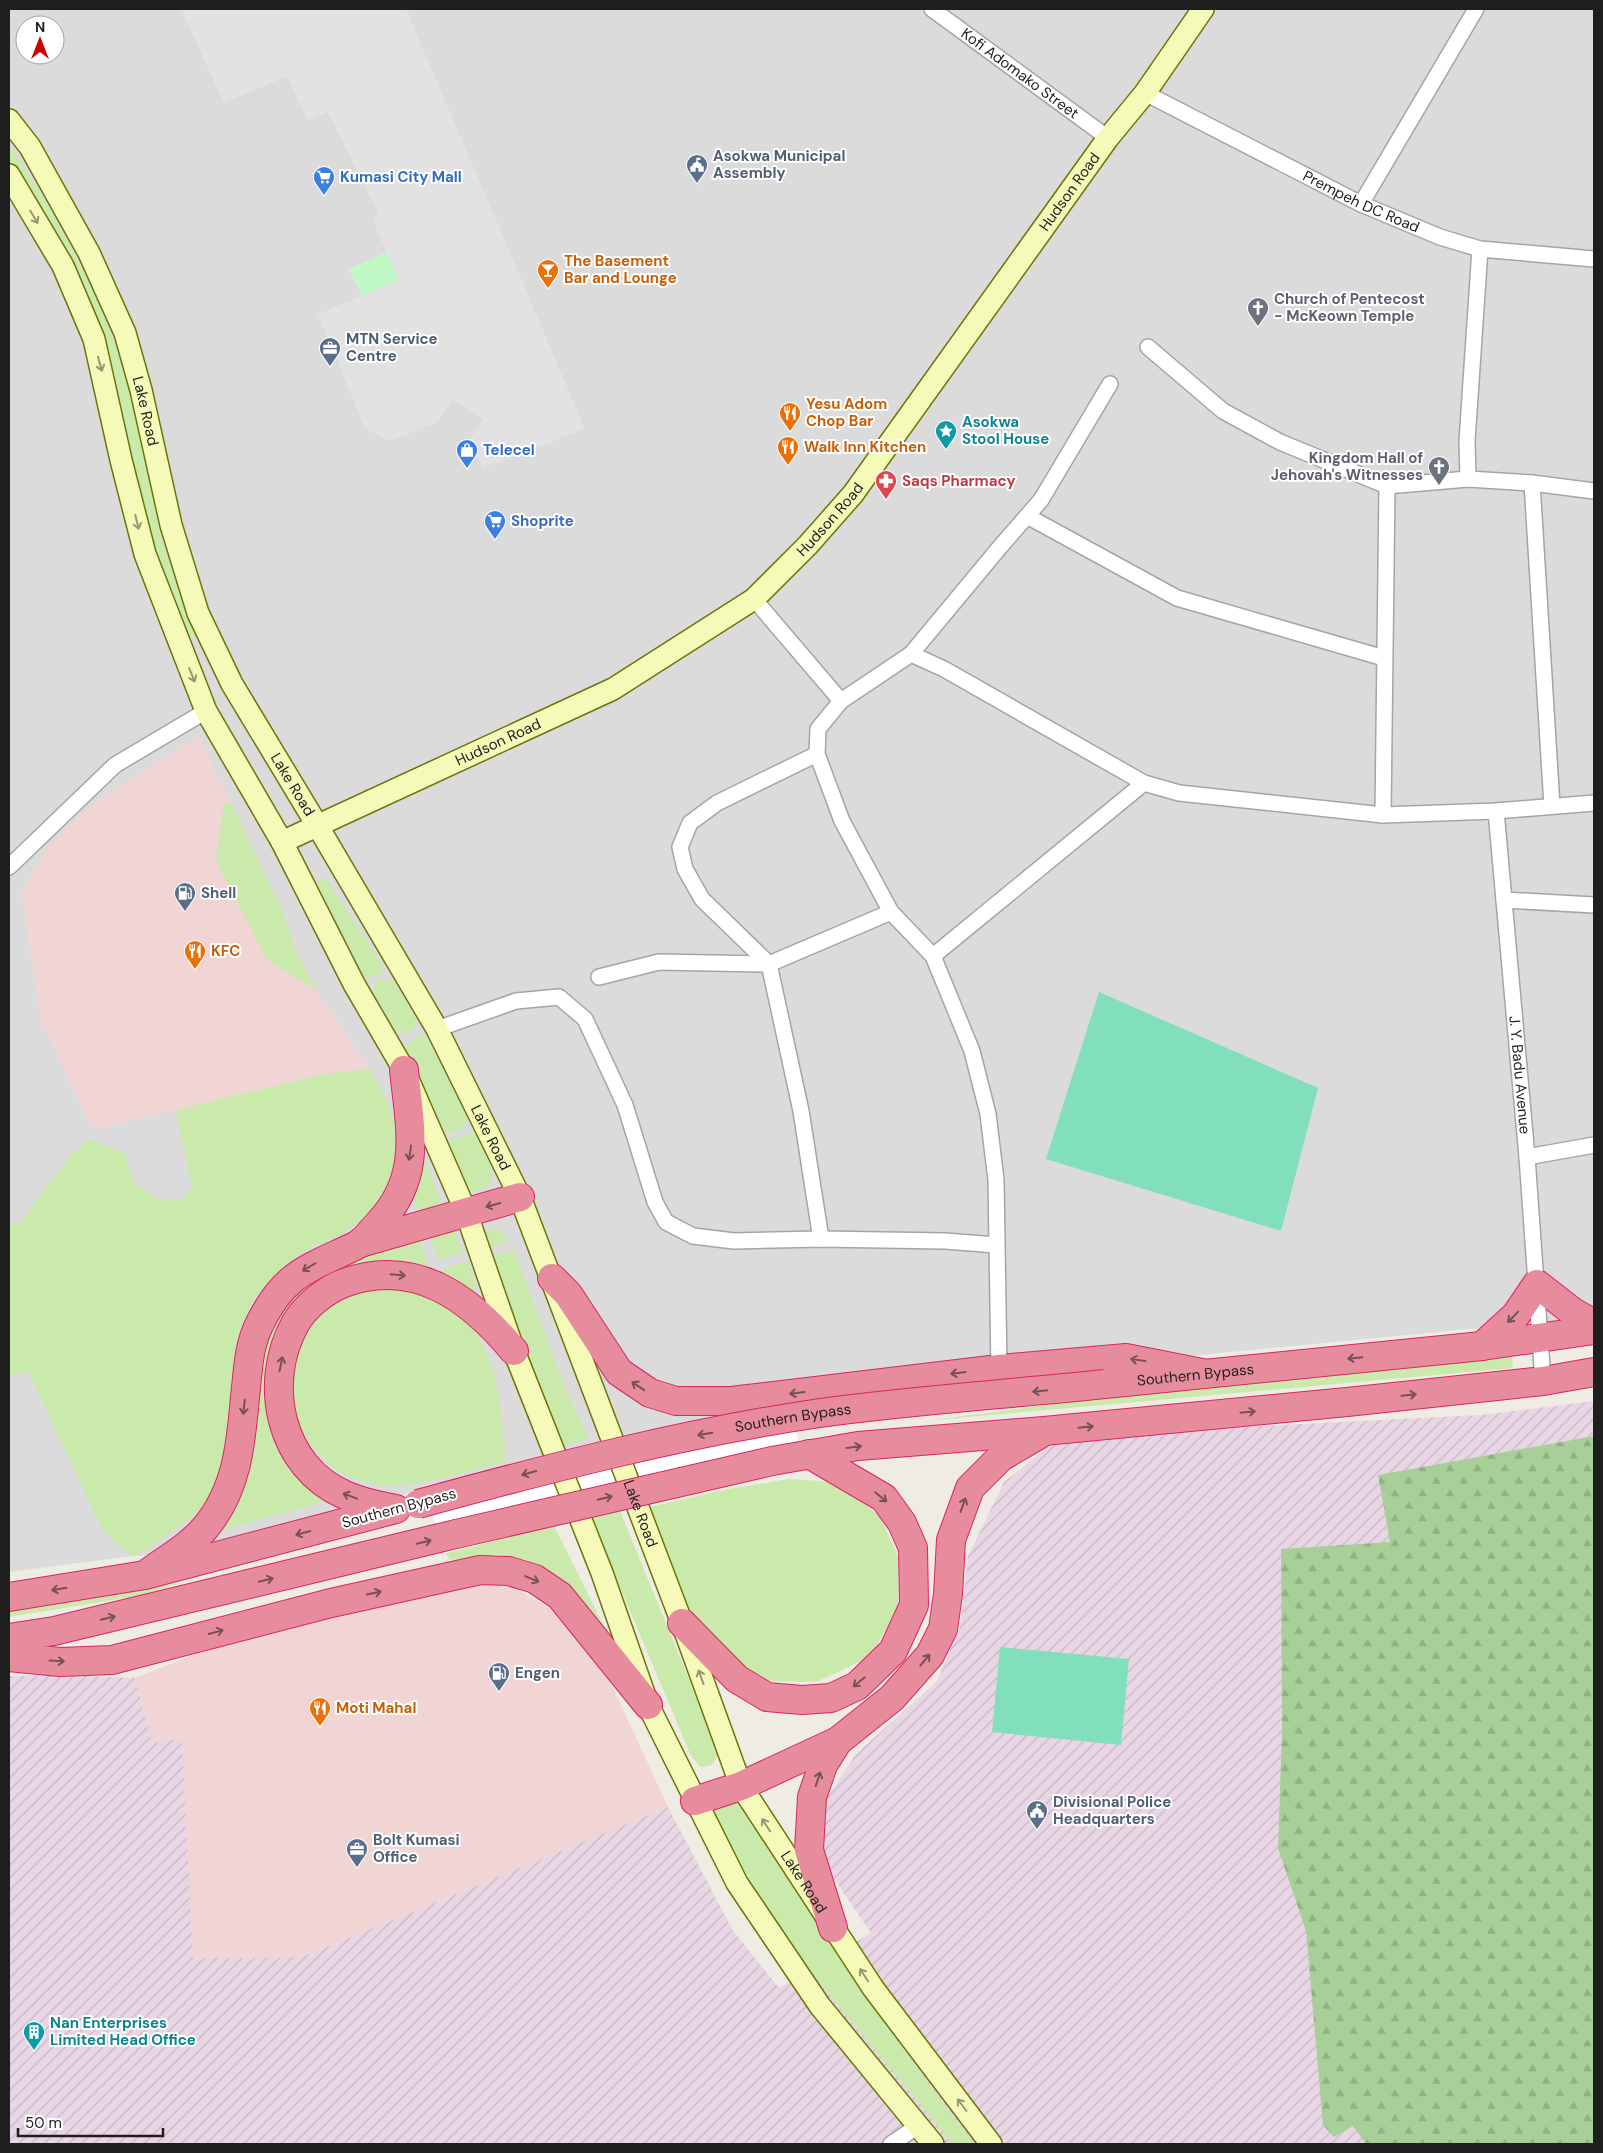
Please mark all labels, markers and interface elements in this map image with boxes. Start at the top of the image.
north arrow [15,15,65,65]
text: N [35,18,45,36]
street label: Kofi Adomako Street [957,24,1083,123]
place label: Asokwa Municipal Assembly [713,146,845,183]
street label: Hudson Road [1034,149,1104,235]
public building icon: Asokwa Municipal Assembly [685,153,709,184]
supermarket icon: Kumasi City Mall [312,165,336,196]
street label: Prempeh DC Road [1299,166,1422,237]
place label: Kumasi City Mall [340,167,462,187]
one-way arrow [29,209,39,223]
place label: The Basement Bar and Lounge [564,251,677,288]
bar icon: The Basement Bar and Lounge [536,258,560,289]
place label: Church of Pentecost - McKeown Temple [1274,289,1425,326]
church icon: Church of Pentecost - McKeown Temple [1246,296,1270,327]
place label: MTN Service Centre [346,329,438,366]
office icon: MTN Service Centre [318,336,342,367]
one-way arrow [96,356,106,372]
street label: Lake Road [128,374,163,448]
place label: Yesu Adom Chop Bar [806,394,887,431]
restaurant icon: Yesu Adom Chop Bar [778,401,802,432]
place label: Asokwa Stool House [962,412,1049,449]
place icon: Asokwa Stool House [934,419,958,450]
restaurant icon: Walk Inn Kitchen [776,435,800,466]
place label: Walk Inn Kitchen [804,437,926,457]
shop icon: Telecel [455,438,479,469]
place label: Telecel [483,440,535,460]
place label: Kingdom Hall of Jehovah's Witnesses [1271,448,1423,485]
church icon: Kingdom Hall of Jehovah's Witnesses [1427,455,1451,486]
pharmacy icon: Saqs Pharmacy [874,469,898,500]
place label: Saqs Pharmacy [902,471,1016,491]
street label: Hudson Road [792,479,868,561]
supermarket icon: Shoprite [483,509,507,540]
place label: Shoprite [511,511,574,531]
one-way arrow [132,514,142,530]
one-way arrow [187,667,197,682]
street label: Hudson Road [452,714,544,771]
street label: Lake Road [266,749,319,820]
fuel station icon: Shell [173,881,197,912]
place label: Shell [201,883,236,903]
restaurant icon: KFC [183,939,207,970]
place label: KFC [211,941,240,961]
street label: J. Y. Badu Avenue [1504,1015,1535,1135]
street label: Lake Road [466,1102,515,1174]
one-way arrow [405,1145,415,1161]
one-way arrow [485,1200,501,1210]
one-way arrow [303,1263,317,1273]
one-way arrow [389,1271,405,1280]
one-way arrow [1506,1311,1519,1323]
one-way arrow [1347,1353,1363,1363]
one-way arrow [1130,1354,1146,1364]
one-way arrow [277,1357,287,1373]
street label: Southern Bypass [1136,1359,1255,1391]
one-way arrow [951,1369,967,1379]
one-way arrow [632,1381,646,1391]
one-way arrow [1032,1386,1048,1396]
one-way arrow [789,1388,805,1398]
one-way arrow [1401,1390,1417,1400]
one-way arrow [239,1399,249,1415]
street label: Southern Bypass [733,1399,852,1437]
one-way arrow [1239,1407,1255,1416]
one-way arrow [1078,1422,1094,1432]
one-way arrow [697,1430,713,1440]
one-way arrow [846,1442,862,1452]
one-way arrow [522,1469,538,1479]
street label: Lake Road [619,1477,662,1550]
street label: Southern Bypass [340,1483,458,1533]
one-way arrow [342,1491,357,1500]
one-way arrow [874,1492,887,1503]
one-way arrow [597,1493,613,1502]
one-way arrow [959,1498,968,1513]
one-way arrow [295,1529,311,1539]
one-way arrow [415,1537,431,1546]
one-way arrow [257,1575,273,1584]
one-way arrow [524,1575,539,1585]
one-way arrow [52,1584,68,1594]
one-way arrow [366,1588,382,1597]
one-way arrow [99,1613,115,1622]
one-way arrow [208,1627,224,1637]
one-way arrow [919,1654,930,1667]
one-way arrow [49,1656,65,1666]
fuel station icon: Engen [487,1661,511,1692]
place label: Engen [515,1663,560,1683]
one-way arrow [696,1669,705,1685]
one-way arrow [853,1677,866,1688]
restaurant icon: Moti Mahal [308,1696,332,1727]
place label: Moti Mahal [336,1698,416,1718]
one-way arrow [814,1772,823,1787]
place label: Divisional Police Headquarters [1053,1792,1171,1829]
public building icon: Divisional Police Headquarters [1025,1799,1049,1830]
one-way arrow [761,1818,771,1832]
place label: Bolt Kumasi Office [373,1830,460,1867]
office icon: Bolt Kumasi Office [345,1837,369,1868]
street label: Lake Road [776,1847,831,1917]
one-way arrow [859,1969,869,1983]
place label: Nan Enterprises Limited Head Office [50,2013,196,2050]
building icon: Nan Enterprises Limited Head Office [22,2020,46,2051]
one-way arrow [956,2099,967,2112]
scale bar [18,2106,162,2138]
text: 50 m [25,2113,62,2133]

